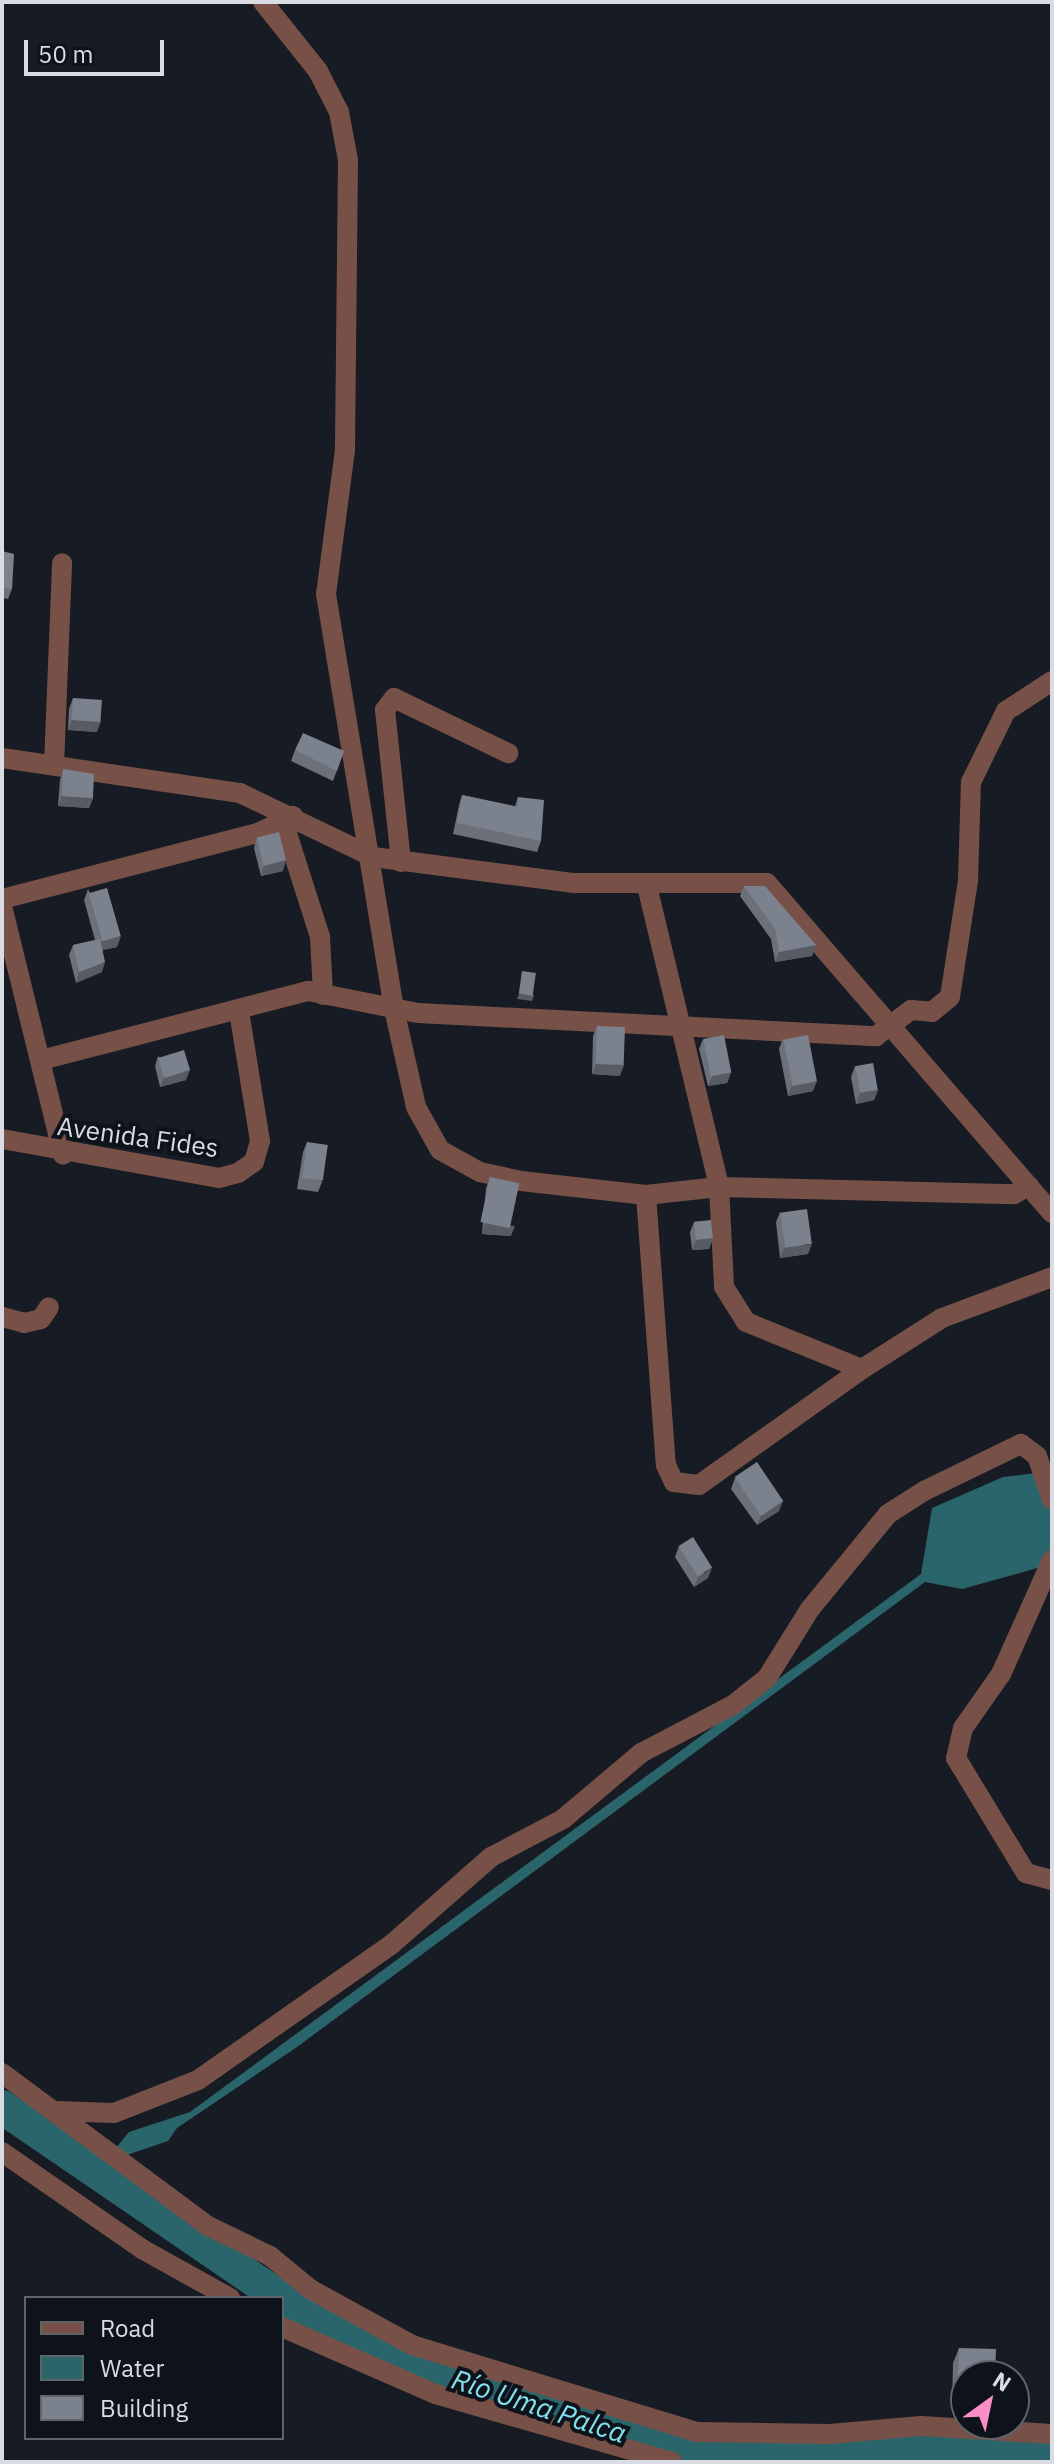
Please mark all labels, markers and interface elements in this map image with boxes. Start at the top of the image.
scale bar [28,24,168,74]
text: 50 m [38,38,93,70]
street label: Avenida Fides [55,1110,221,1164]
legend [24,2296,284,2440]
text: Road [100,2312,155,2344]
text: Water [100,2352,164,2384]
north arrow [950,2360,1030,2440]
water label: Río Uma Palca [448,2362,630,2450]
text: N [988,2365,1017,2398]
text: Building [100,2392,188,2424]

